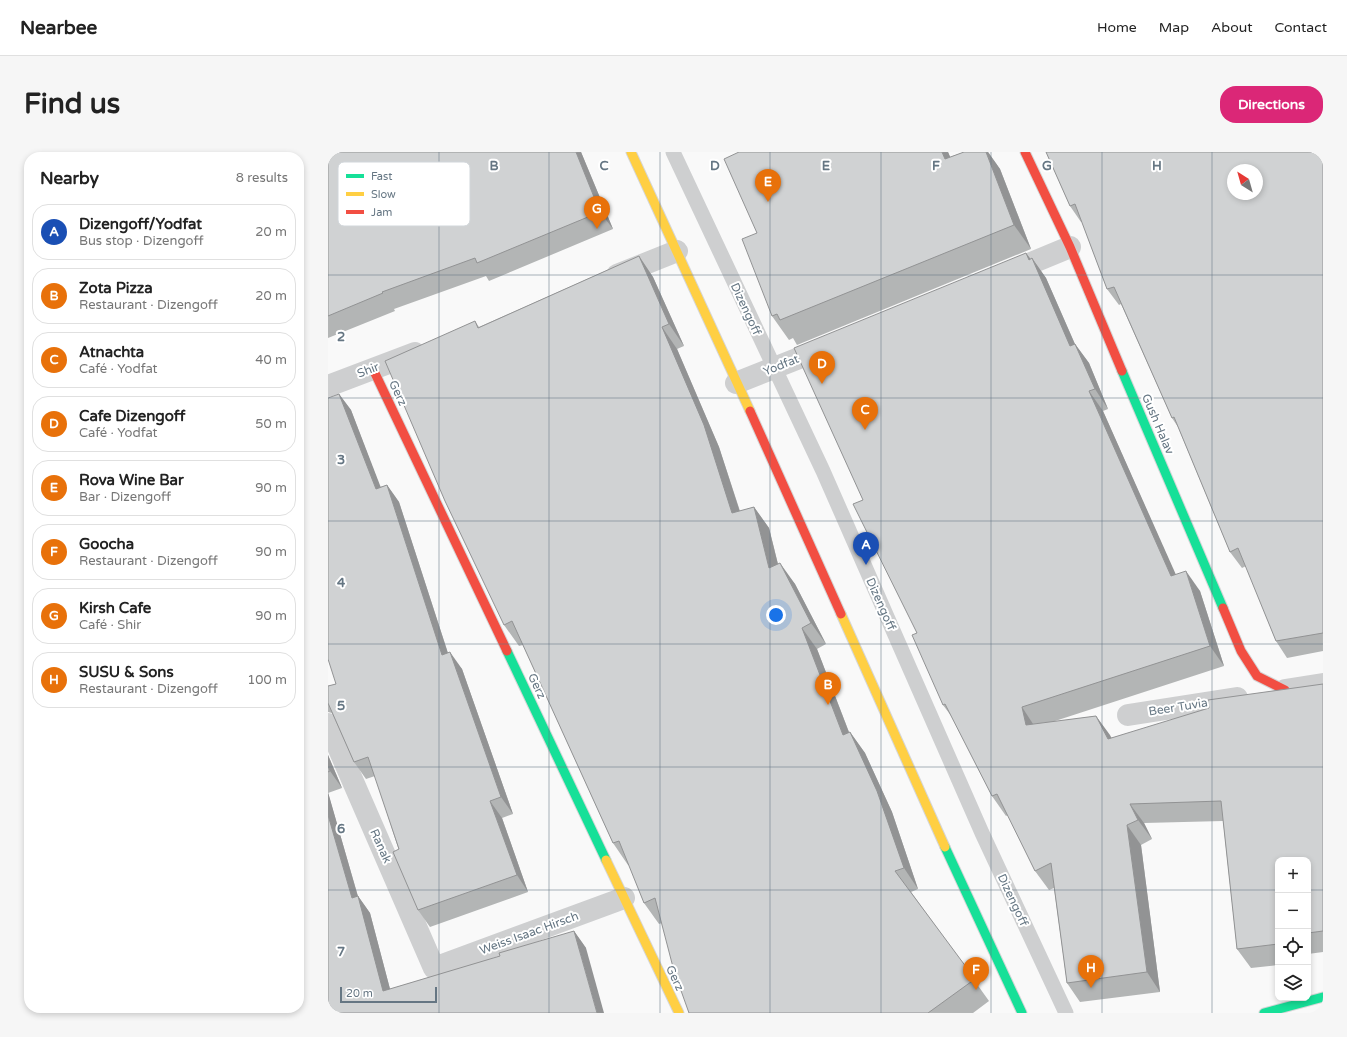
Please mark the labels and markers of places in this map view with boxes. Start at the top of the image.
pin: E [755,169,781,202]
pin: G [584,196,610,229]
pin: D [809,351,835,384]
pin: C [852,397,878,430]
pin: A [853,532,879,565]
pin: B [815,672,841,705]
pin: H [1078,955,1104,988]
pin: F [963,957,989,990]

